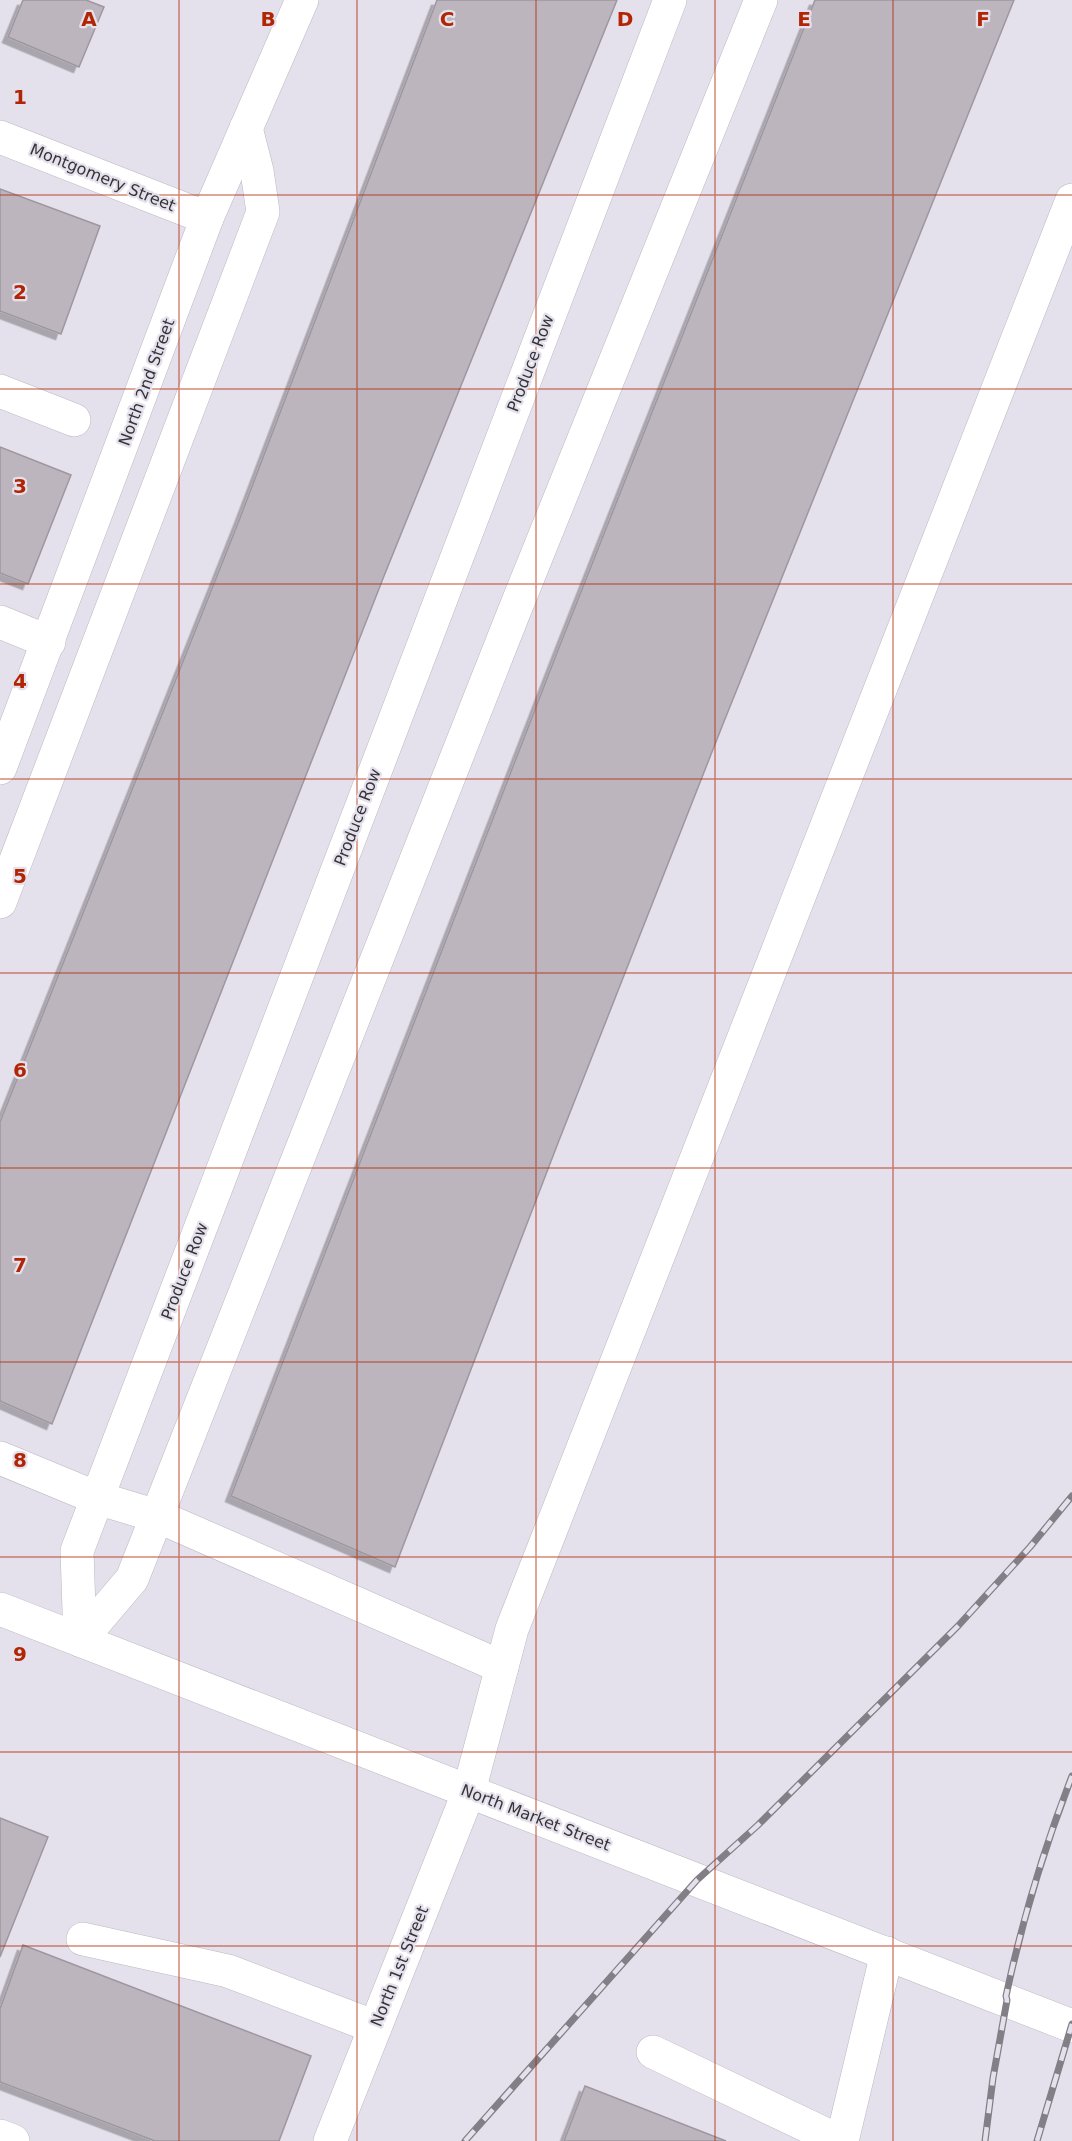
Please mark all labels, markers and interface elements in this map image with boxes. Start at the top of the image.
text: A [81,7,97,31]
text: B [260,7,276,31]
text: C [440,7,454,31]
text: D [617,7,633,31]
text: E [797,7,811,31]
text: F [976,7,990,31]
text: 1 [13,85,27,109]
street label: Montgomery Street [27,140,178,215]
text: 2 [13,280,27,304]
street label: Produce Row [503,312,558,415]
street label: North 2nd Street [115,316,178,448]
text: 3 [13,474,27,498]
text: 4 [13,669,27,693]
street label: Produce Row [330,766,385,869]
text: 5 [13,864,27,888]
text: 6 [13,1058,27,1082]
street label: Produce Row [157,1220,212,1323]
text: 7 [13,1253,27,1277]
text: 8 [13,1448,27,1472]
text: 9 [13,1642,27,1666]
street label: North Market Street [458,1780,613,1855]
street label: North 1st Street [367,1903,432,2029]

